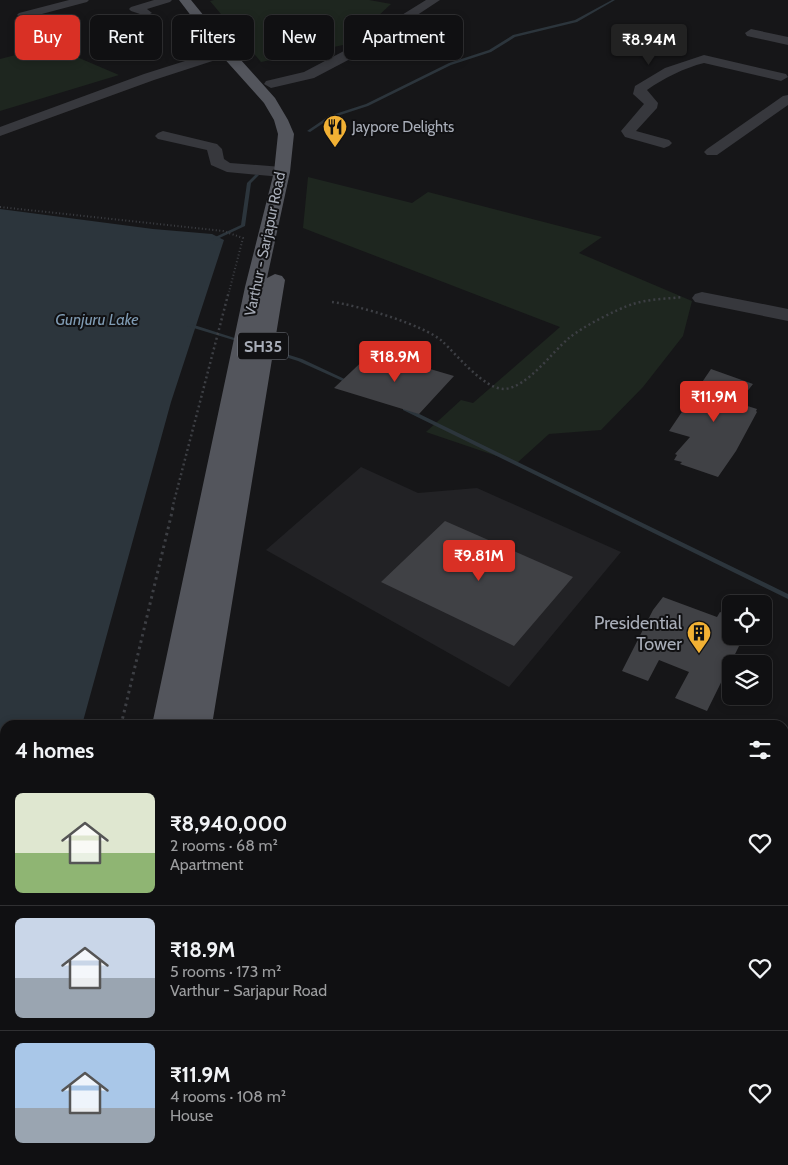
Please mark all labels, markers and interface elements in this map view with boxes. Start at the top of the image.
chip: Buy [15,15,80,60]
chip: Rent [90,15,162,60]
chip: Filters [172,15,254,60]
chip: New [264,15,334,60]
chip: Apartment [344,15,463,60]
pin: ₹8.94M [608,23,690,66]
text: ₹8.94M [622,30,676,49]
restaurant icon: Jaypore Delights [322,114,348,148]
place label: Jaypore Delights [351,118,454,136]
street label: Varthur - Sarjapur Road [241,170,289,318]
water label: Gunjuru Lake [55,310,139,329]
road number: SH35 [238,332,288,360]
pin: ₹18.9M [354,340,436,383]
text: ₹18.9M [370,347,420,366]
pin: ₹11.9M [673,380,755,423]
text: ₹11.9M [691,387,737,406]
pin: ₹9.81M [438,540,520,582]
text: ₹9.81M [454,546,504,565]
map controls [722,595,772,705]
button: locate [722,595,772,645]
place label: Presidential Tower [594,612,683,655]
building icon: Presidential Tower [686,620,712,654]
button: layers [722,655,772,705]
icon: filters [746,736,774,764]
text: 4 homes [15,738,94,763]
text: ₹8,940,000 [170,811,287,836]
icon: home [55,813,115,873]
icon: heart [746,829,774,857]
text: 2 rooms · 68 m² [170,836,278,855]
text: Apartment [170,855,243,874]
text: ₹18.9M [170,937,235,962]
icon: home [55,938,115,998]
icon: heart [746,954,774,982]
text: 5 rooms · 173 m² [170,962,281,981]
text: Varthur - Sarjapur Road [170,981,327,1000]
text: ₹11.9M [170,1062,230,1087]
icon: home [55,1063,115,1123]
icon: heart [746,1079,774,1107]
text: 4 rooms · 108 m² [170,1087,286,1106]
text: House [170,1106,213,1125]

